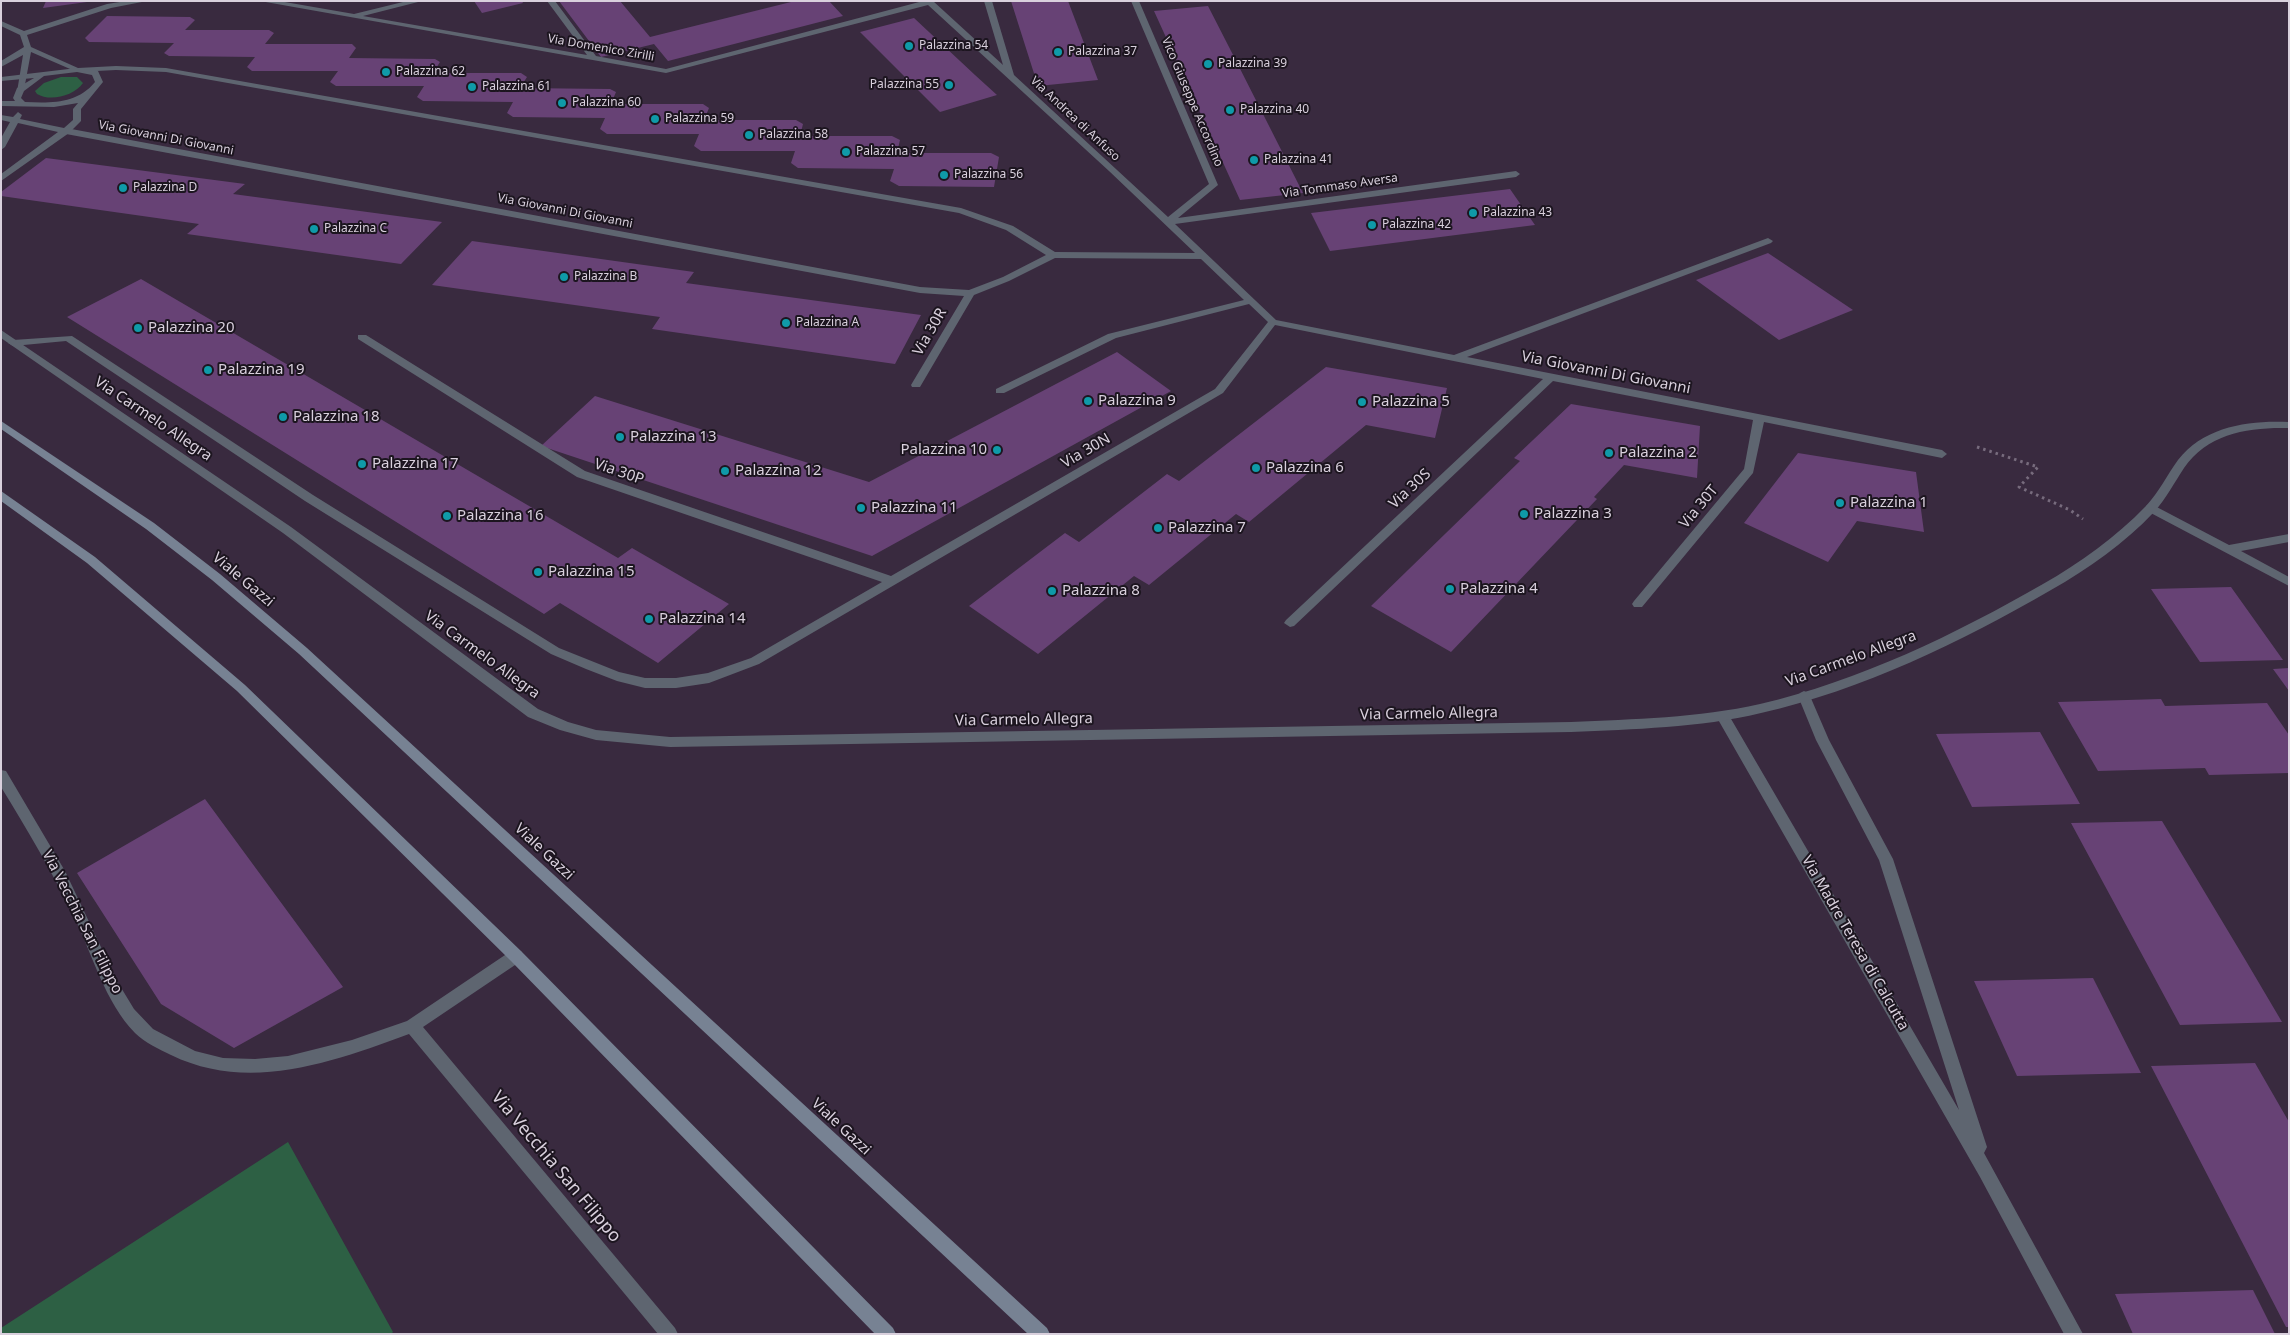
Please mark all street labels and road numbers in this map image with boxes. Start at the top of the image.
street label: Via Domenico Zirilli [547,32,655,64]
street label: Vico Giuseppe Accordino [1158,35,1226,169]
street label: Via Andrea di Anfuso [1027,74,1123,164]
street label: Via Giovanni Di Giovanni [97,118,235,158]
street label: Via Tommaso Aversa [1281,171,1399,201]
street label: Via Giovanni Di Giovanni [496,191,634,231]
street label: Via 30R [909,305,951,359]
street label: Via Giovanni Di Giovanni [1520,348,1692,398]
street label: Via Carmelo Allegra [91,373,215,465]
street label: Via 30N [1058,430,1114,472]
street label: Via 30P [592,455,646,489]
street label: Via 30S [1385,465,1435,513]
street label: Via 30T [1676,482,1722,532]
street label: Viale Gazzi [209,549,277,611]
street label: Via Carmelo Allegra [421,607,543,703]
street label: Via Carmelo Allegra [1783,627,1919,691]
street label: Via Carmelo Allegra [1360,704,1498,724]
street label: Via Carmelo Allegra [955,710,1093,730]
street label: Viale Gazzi [511,820,577,884]
street label: Via Vecchia San Filippo [38,847,126,997]
street label: Via Madre Teresa di Calcutta [1798,852,1912,1034]
street label: Via Vecchia San Filippo [486,1087,626,1247]
street label: Viale Gazzi [808,1095,874,1159]

